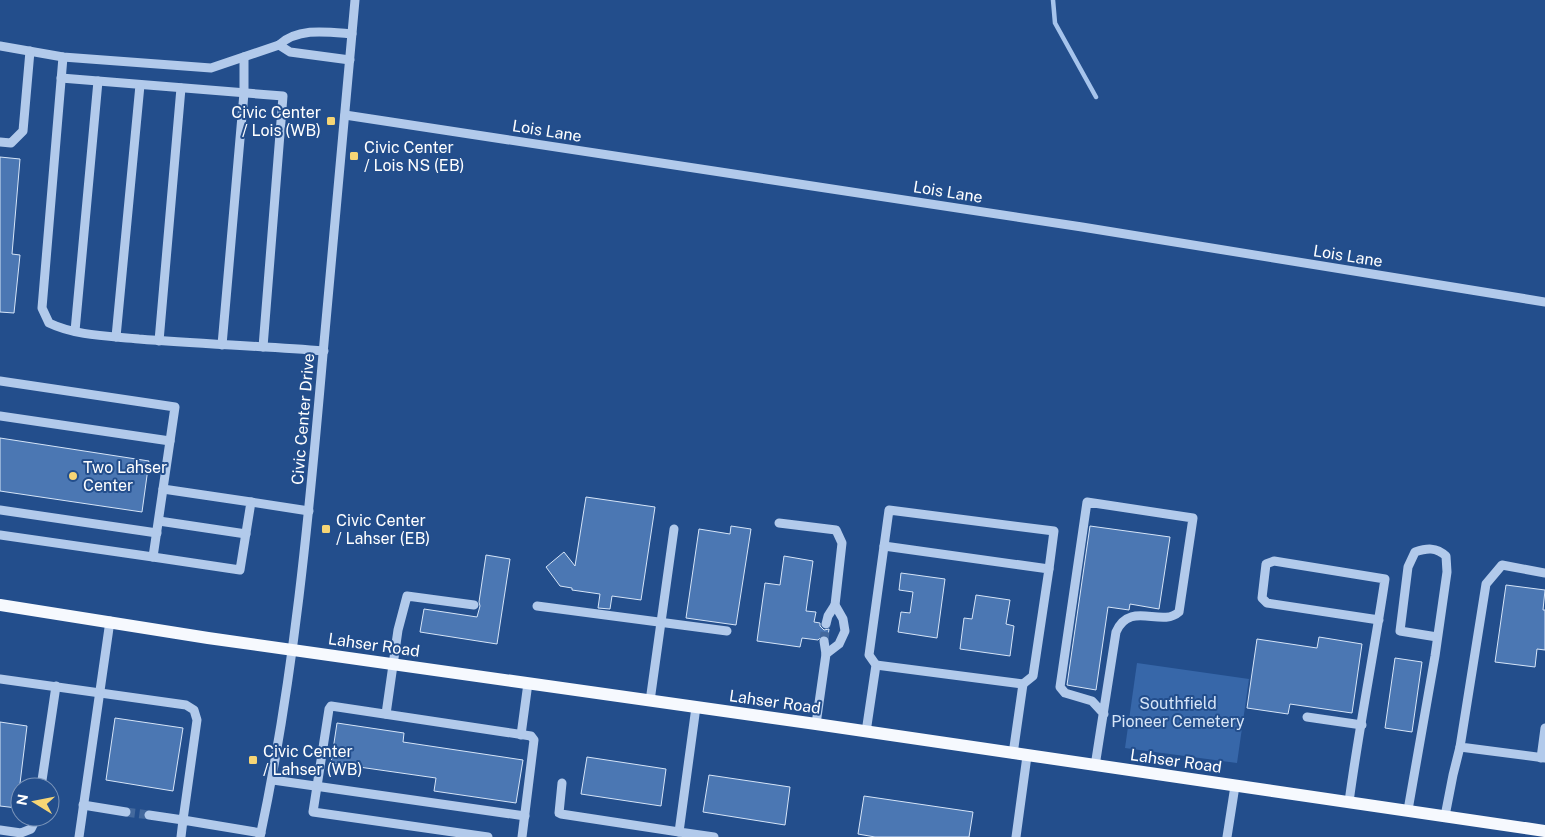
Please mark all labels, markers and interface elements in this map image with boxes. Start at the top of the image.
place label: Civic Center / Lois (WB) [231,103,321,140]
marker: Civic Center / Lois (WB) [325,115,337,127]
street label: Lois Lane [511,116,583,146]
place label: Civic Center / Lois NS (EB) [364,138,464,175]
marker: Civic Center / Lois NS (EB) [348,150,360,162]
street label: Lois Lane [912,177,984,207]
street label: Lois Lane [1312,241,1384,271]
street label: Civic Center Drive [288,352,318,486]
place label: Two Lahser Center [83,458,167,495]
marker: Two Lahser Center [67,470,79,482]
place label: Civic Center / Lahser (EB) [336,511,430,548]
marker: Civic Center / Lahser (EB) [320,523,332,535]
street label: Lahser Road [327,629,421,661]
street label: Lahser Road [728,686,822,718]
park label: Southfield Pioneer Cemetery [1111,694,1245,731]
place label: Civic Center / Lahser (WB) [263,742,362,779]
street label: Lahser Road [1129,745,1223,777]
marker: Civic Center / Lahser (WB) [247,754,259,766]
north arrow [10,777,60,827]
text: N [13,793,31,807]

